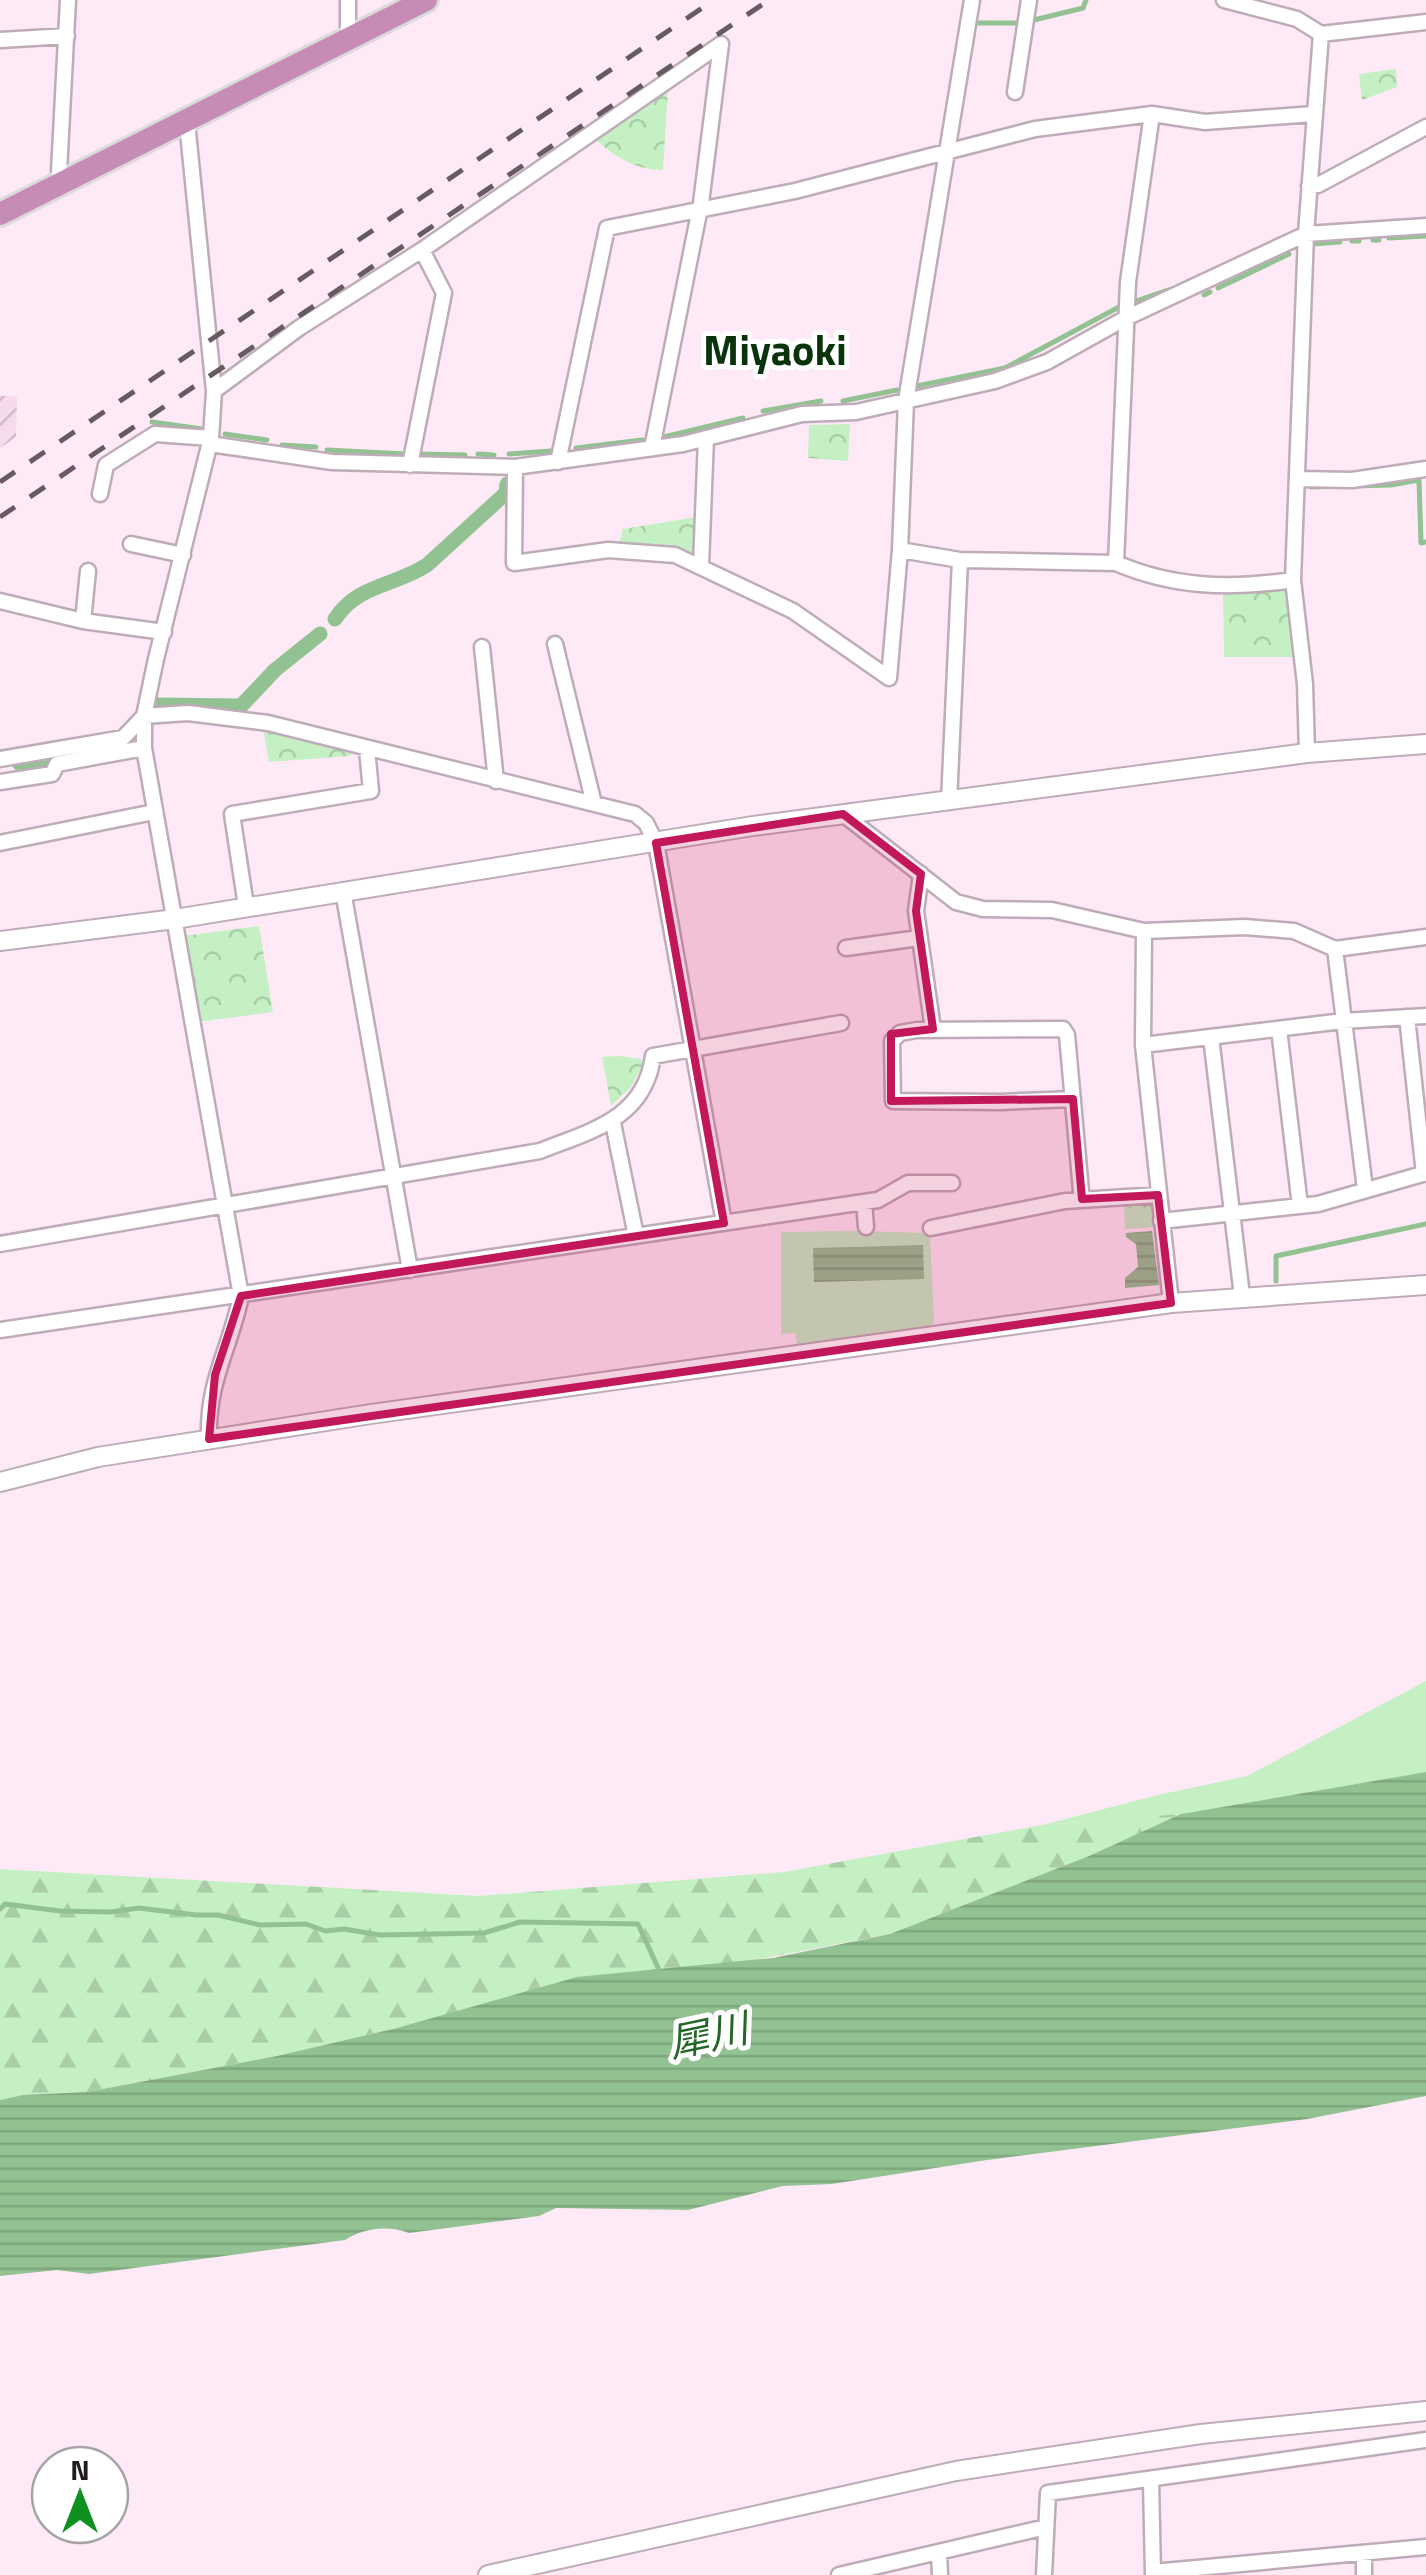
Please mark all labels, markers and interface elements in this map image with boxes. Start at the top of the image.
district label: Miyaoki [703,317,847,381]
water label: 犀川 [663,1996,757,2073]
north arrow [30,2445,130,2545]
text: N [70,2448,90,2491]

